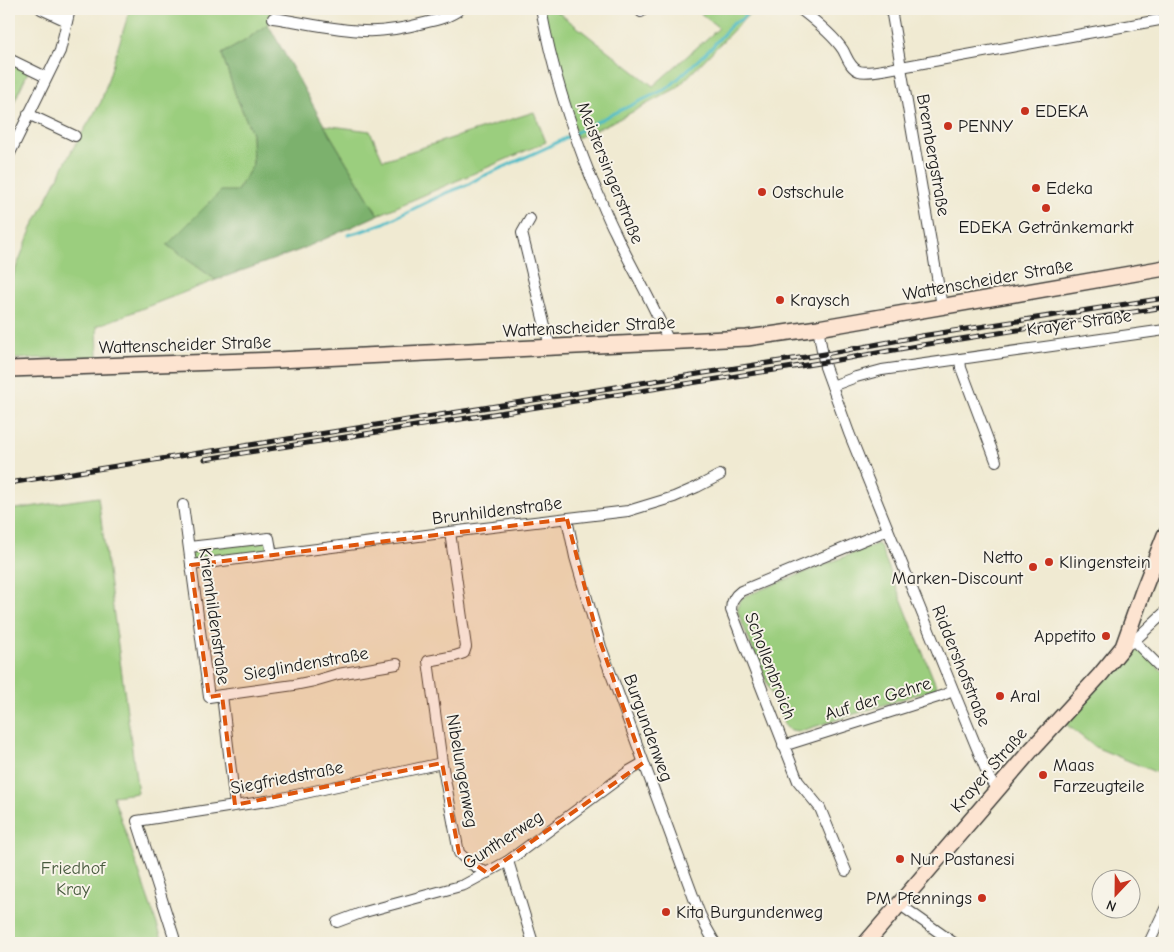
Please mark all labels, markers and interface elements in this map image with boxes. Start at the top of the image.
street label: Brembergstraße [912,92,954,218]
street label: Meistersingerstraße [572,99,648,247]
place label: EDEKA [1035,101,1089,122]
marker: EDEKA [1019,105,1031,117]
place label: PENNY [958,116,1014,137]
marker: PENNY [942,120,954,132]
place label: Edeka [1046,178,1093,199]
place label: Ostschule [772,182,844,203]
marker: Edeka [1030,182,1042,194]
marker: Ostschule [756,186,768,198]
marker: EDEKA Getränkemarkt [1040,202,1052,214]
place label: EDEKA Getränkemarkt [958,217,1134,238]
street label: Wattenscheider Straße [901,255,1075,305]
place label: Kraysch [790,290,850,311]
marker: Kraysch [774,294,786,306]
street label: Krayer Straße [1025,305,1133,341]
street label: Wattenscheider Straße [502,312,676,342]
street label: Wattenscheider Straße [98,331,272,359]
street label: Brunhildenstraße [431,493,563,529]
street label: Kriemhildenstraße [194,546,234,686]
place label: Netto Marken-Discount [892,547,1024,589]
place label: Klingenstein [1059,552,1151,573]
marker: Klingenstein [1043,556,1055,568]
marker: Netto Marken-Discount [1027,561,1039,573]
street label: Riddershofstraße [927,602,995,730]
street label: Schollenbroich [740,609,800,723]
place label: Appetito [1034,626,1096,647]
marker: Appetito [1100,630,1112,642]
street label: Sieglindenstraße [242,643,370,685]
street label: Burgundenweg [619,671,677,785]
street label: Auf der Gehre [822,673,934,725]
place label: Aral [1010,686,1041,707]
marker: Aral [994,690,1006,702]
street label: Nibelungenweg [442,712,482,830]
street label: Krayer Straße [946,723,1032,817]
place label: Maas Farzeugteile [1053,755,1145,797]
street label: Siegfriedstraße [229,757,345,799]
marker: Maas Farzeugteile [1037,769,1049,781]
street label: Guntherweg [459,806,547,874]
place label: Nur Pastanesi [910,849,1015,870]
marker: Nur Pastanesi [894,853,906,865]
park label: Friedhof Kray [41,858,106,900]
north arrow [1092,870,1142,920]
place label: PM Pfennings [866,888,972,909]
marker: PM Pfennings [976,892,988,904]
text: N [1104,896,1119,915]
place label: Kita Burgundenweg [676,902,823,923]
marker: Kita Burgundenweg [660,906,672,918]

